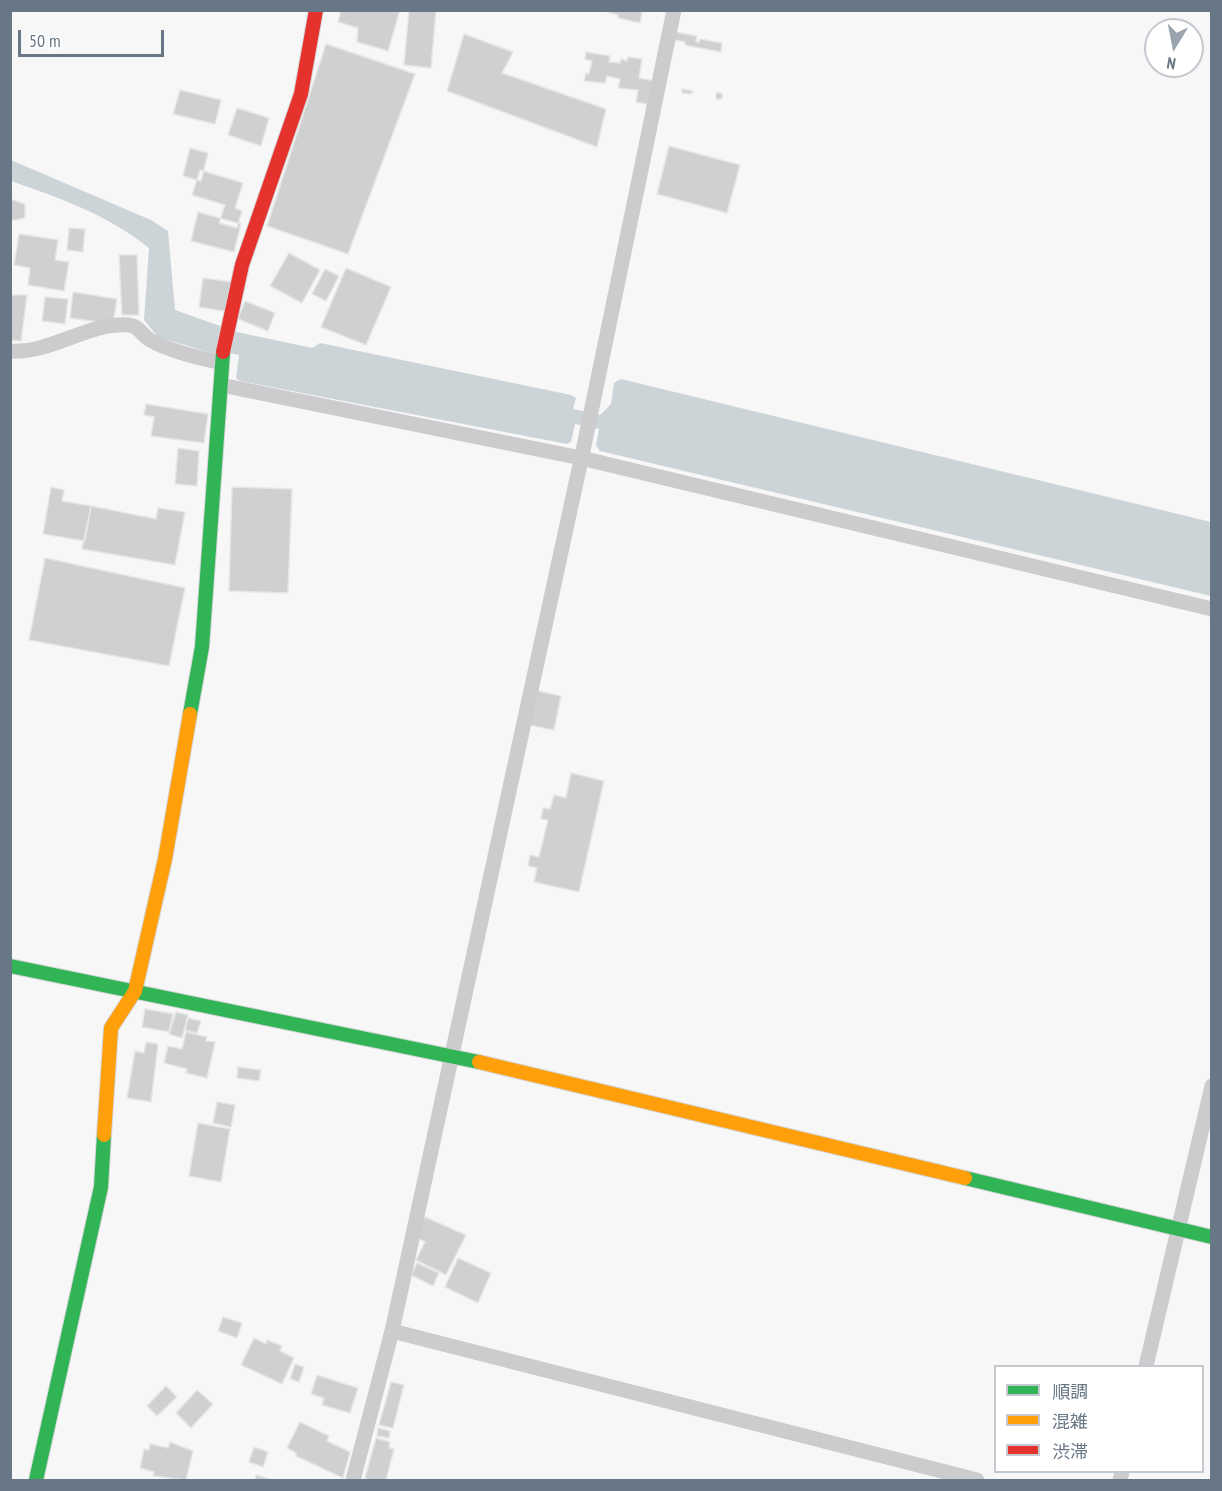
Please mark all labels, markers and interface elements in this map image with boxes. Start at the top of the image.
scale bar [21,18,166,56]
north arrow [1144,18,1204,78]
text: 50 m [29,29,61,52]
text: N [1165,53,1177,74]
legend [994,1365,1204,1473]
text: 順調 [1052,1380,1088,1403]
text: 混雑 [1052,1410,1088,1433]
text: 渋滞 [1052,1440,1088,1463]

